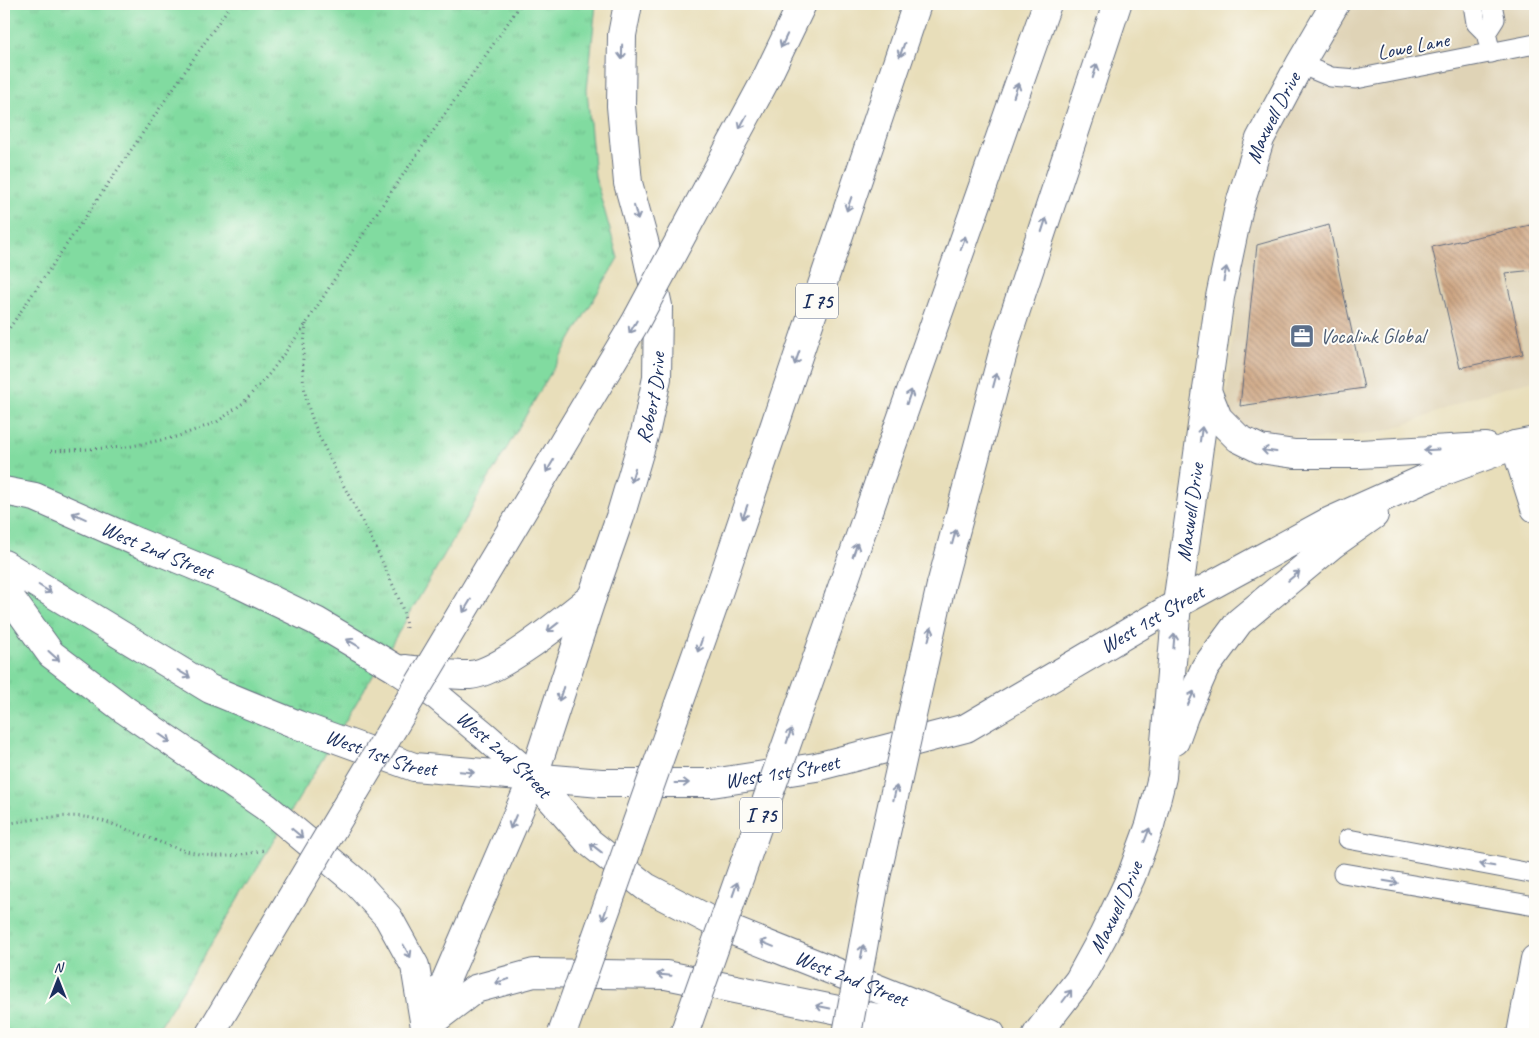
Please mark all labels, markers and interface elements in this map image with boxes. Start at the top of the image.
street label: Lowe Lane [1375,26,1453,66]
one-way arrow [779,33,788,48]
one-way arrow [896,42,906,58]
one-way arrow [617,44,627,60]
one-way arrow [1091,64,1100,79]
street label: Maxwell Drive [1240,66,1307,167]
one-way arrow [1012,82,1022,98]
one-way arrow [738,114,748,129]
one-way arrow [844,196,854,212]
one-way arrow [632,205,642,221]
one-way arrow [1039,218,1049,234]
one-way arrow [959,236,968,252]
one-way arrow [1221,266,1230,282]
road number: I 75 [796,284,838,318]
one-way arrow [628,319,638,333]
office icon: Vocalink Global [1289,323,1315,349]
place label: Vocalink Global [1320,323,1428,349]
street label: Robert Drive [630,350,670,446]
one-way arrow [792,350,802,366]
one-way arrow [991,373,1001,389]
one-way arrow [905,389,914,405]
one-way arrow [1196,427,1206,443]
one-way arrow [1261,445,1277,455]
one-way arrow [1423,446,1439,455]
one-way arrow [545,459,555,473]
street label: Maxwell Drive [1170,459,1210,563]
one-way arrow [627,466,637,482]
one-way arrow [740,503,750,519]
one-way arrow [72,511,87,521]
street label: West 2nd Street [97,515,219,586]
one-way arrow [949,530,959,546]
one-way arrow [851,543,860,558]
one-way arrow [1287,570,1300,581]
street label: West 1st Street [1096,578,1210,659]
one-way arrow [38,585,52,595]
one-way arrow [461,598,471,612]
one-way arrow [547,622,560,633]
one-way arrow [926,627,935,643]
one-way arrow [1169,633,1179,649]
one-way arrow [695,636,704,652]
one-way arrow [346,637,360,647]
one-way arrow [48,650,61,662]
one-way arrow [177,668,191,679]
one-way arrow [555,685,565,701]
one-way arrow [1187,691,1197,706]
street label: West 2nd Street [451,705,559,805]
street label: West 1st Street [322,723,439,782]
one-way arrow [785,729,794,744]
one-way arrow [158,733,172,743]
street label: West 1st Street [723,748,844,794]
one-way arrow [459,767,475,777]
one-way arrow [674,778,690,788]
one-way arrow [891,785,900,801]
road number: I 75 [740,798,782,832]
one-way arrow [508,814,518,829]
one-way arrow [290,827,303,838]
one-way arrow [1142,828,1152,843]
one-way arrow [590,842,603,853]
street label: Maxwell Drive [1083,856,1149,958]
one-way arrow [1480,859,1496,869]
one-way arrow [1383,877,1399,887]
one-way arrow [731,882,740,898]
one-way arrow [600,905,609,921]
one-way arrow [760,939,775,948]
one-way arrow [402,943,412,957]
street label: West 2nd Street [791,944,913,1013]
one-way arrow [858,944,868,960]
north arrow [32,956,82,1006]
text: N [54,959,65,976]
one-way arrow [656,970,672,980]
one-way arrow [495,977,511,987]
one-way arrow [1061,989,1072,1002]
one-way arrow [815,1002,831,1011]

